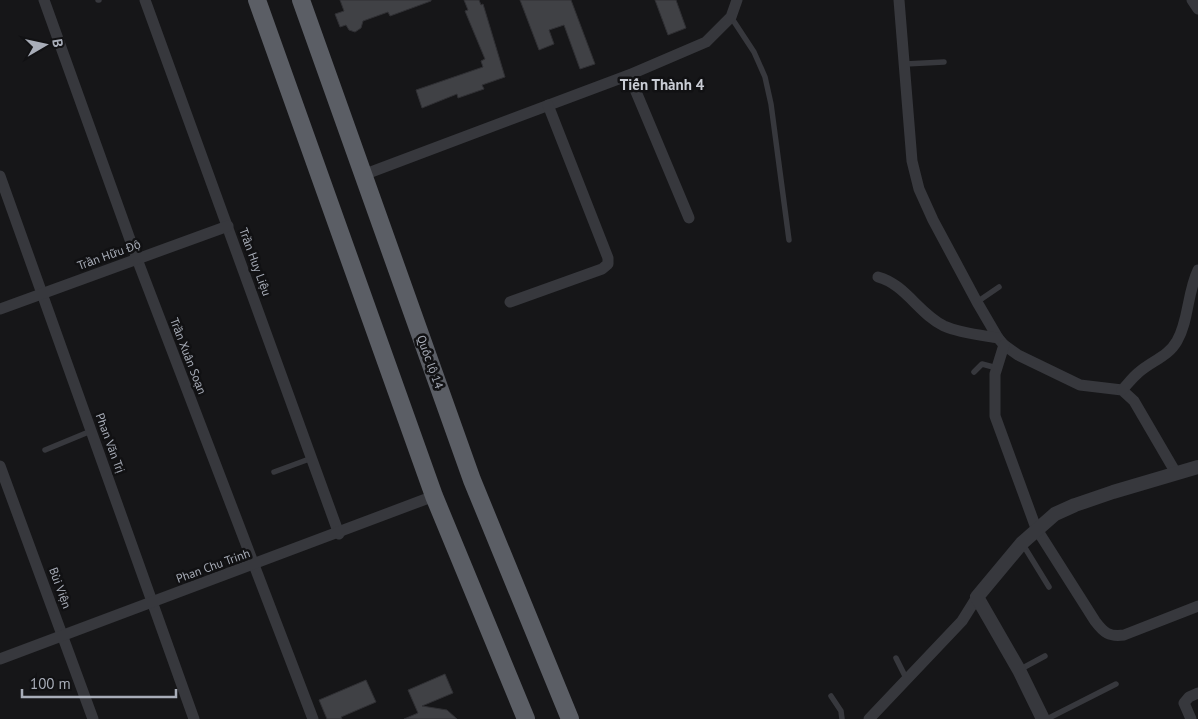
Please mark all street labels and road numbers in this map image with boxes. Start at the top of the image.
street label: Trần Huy Liệu [236,226,275,298]
street label: Trần Hữu Độ [75,236,143,273]
street label: Trần Xuân Soạn [167,315,210,396]
street label: Quốc lộ 14 [414,333,447,391]
street label: Phan Văn Trị [93,411,128,475]
street label: Phan Chu Trinh [174,545,252,586]
street label: Bùi Viện [46,565,75,611]

